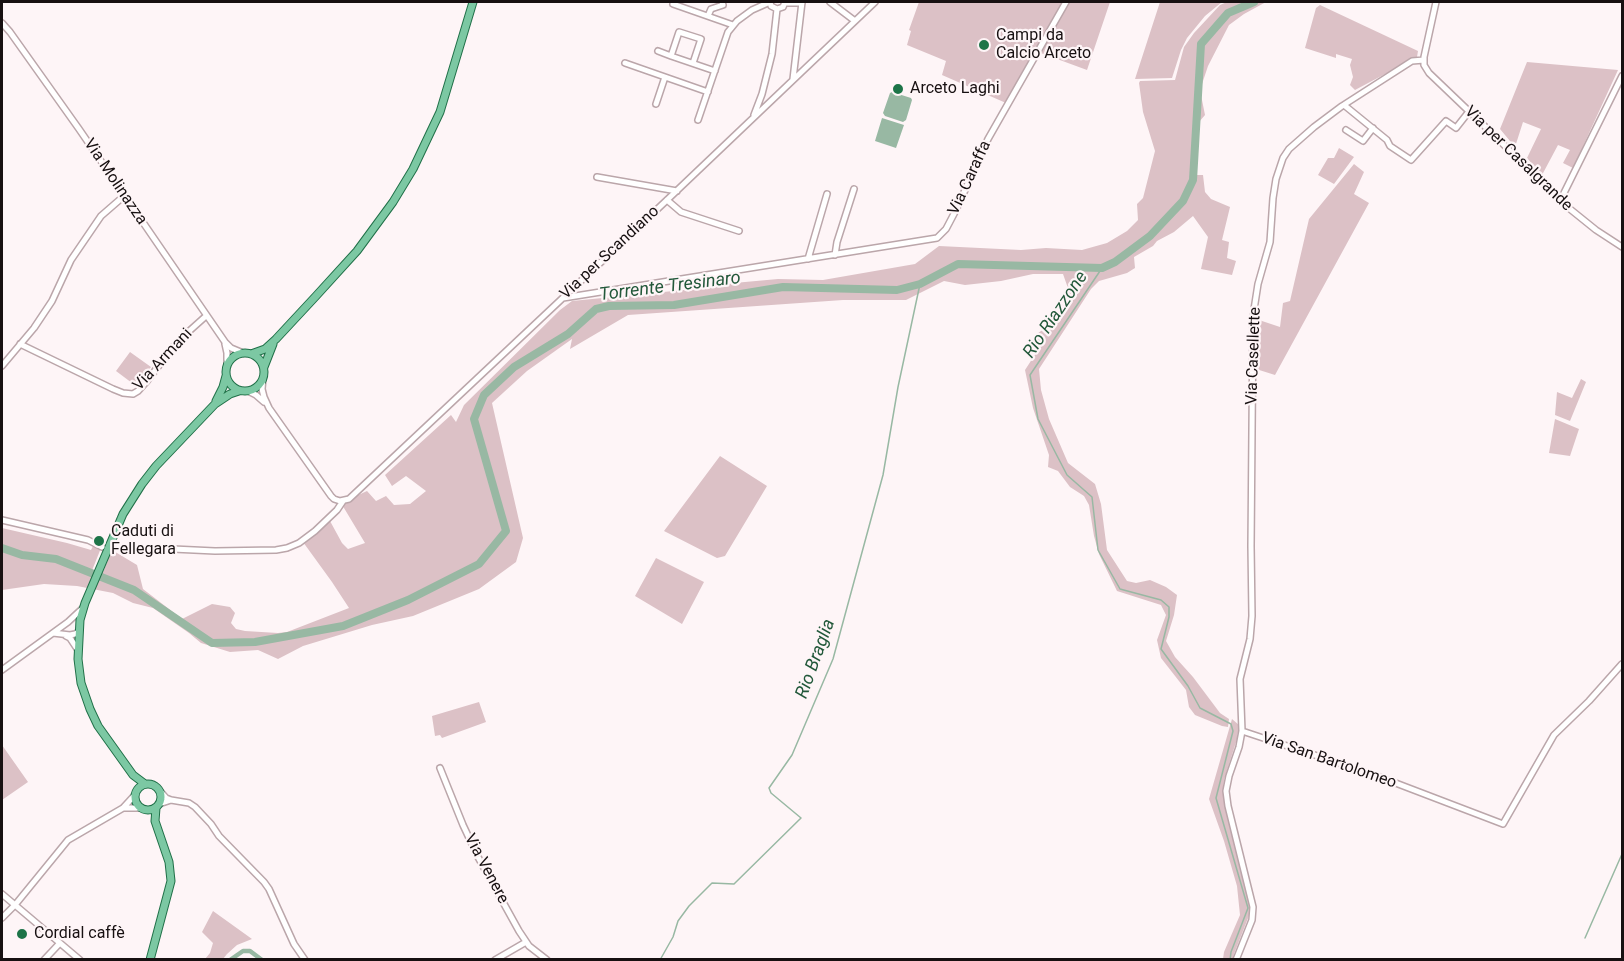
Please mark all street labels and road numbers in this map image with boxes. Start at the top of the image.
street label: Via per Casalgrande [1460,103,1576,215]
street label: Via Molinazza [79,135,151,229]
street label: Via Caraffa [944,138,996,218]
street label: Via per Scandiano [556,202,664,304]
street label: Via Casellette [1243,307,1265,405]
street label: Via Armani [129,325,197,395]
street label: Via San Bartolomeo [1259,729,1399,793]
street label: Via Venere [460,831,512,907]

